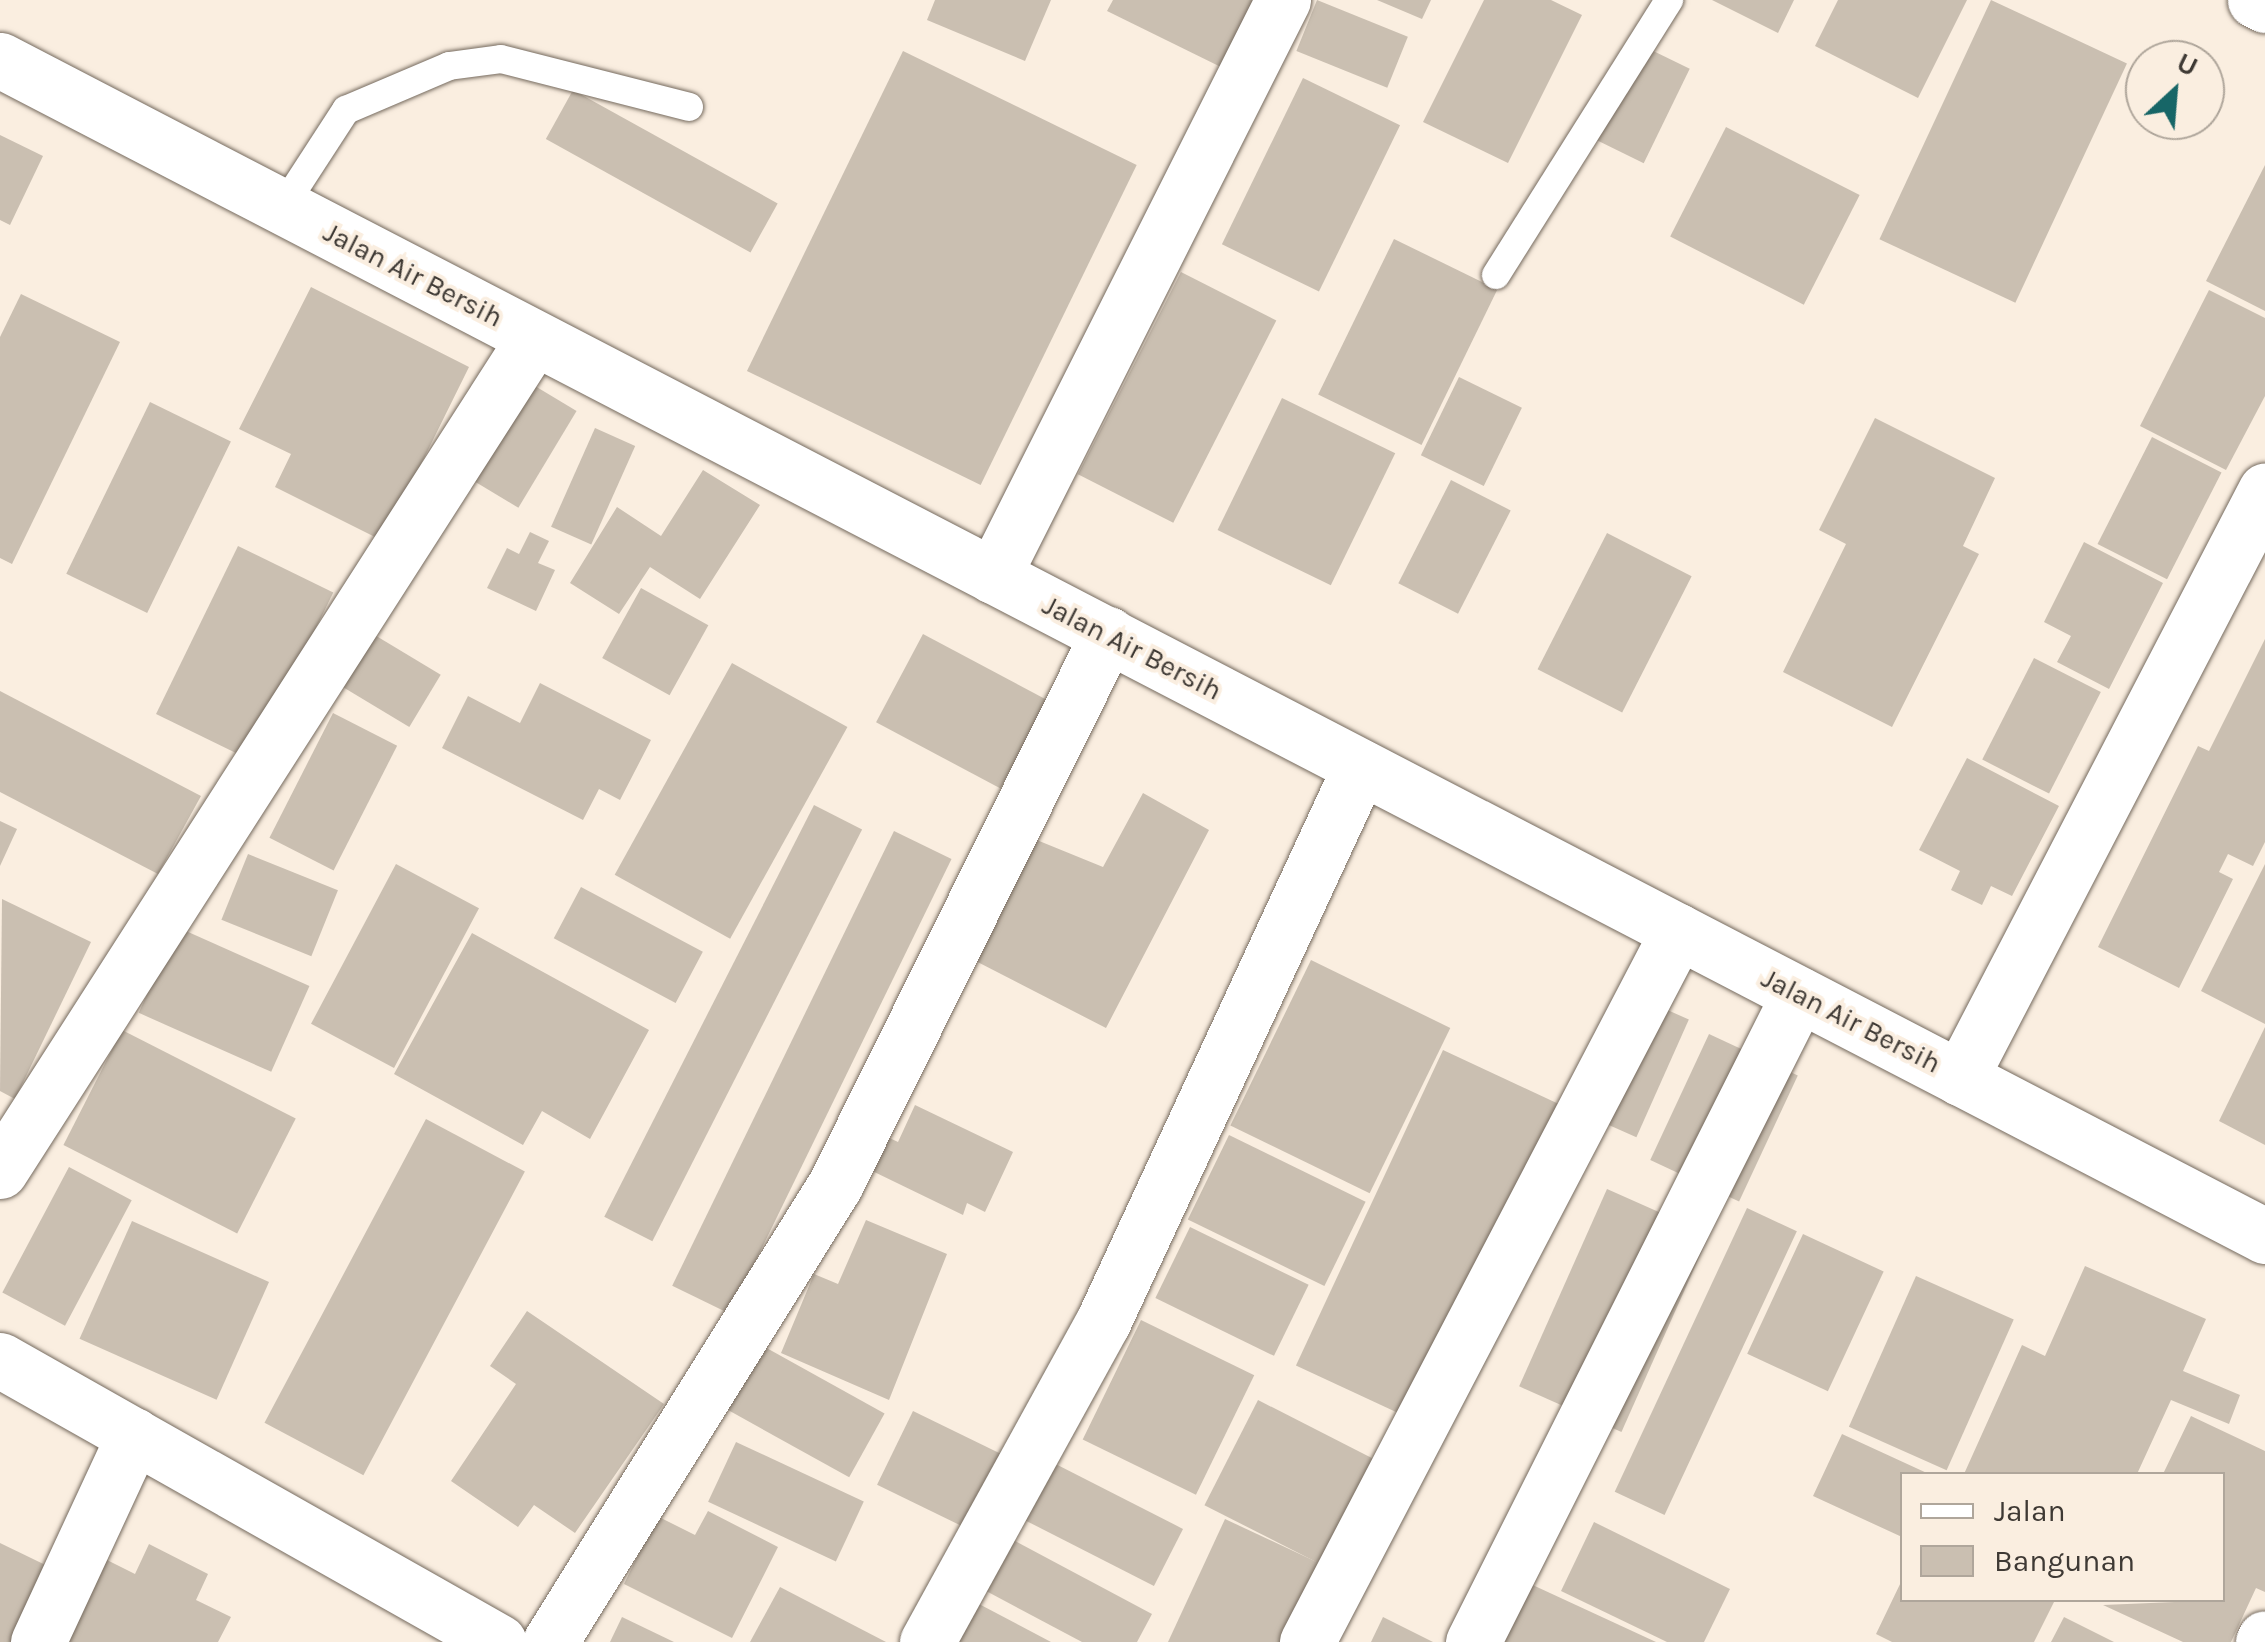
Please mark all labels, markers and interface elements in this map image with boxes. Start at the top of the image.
north arrow [2125,40,2225,140]
text: U [2172,45,2203,83]
street label: Jalan Air Bersih [318,215,508,335]
street label: Jalan Air Bersih [1037,588,1227,708]
street label: Jalan Air Bersih [1756,961,1946,1081]
legend [1900,1472,2225,1602]
text: Jalan [1994,1493,2066,1529]
text: Bangunan [1994,1543,2135,1579]

